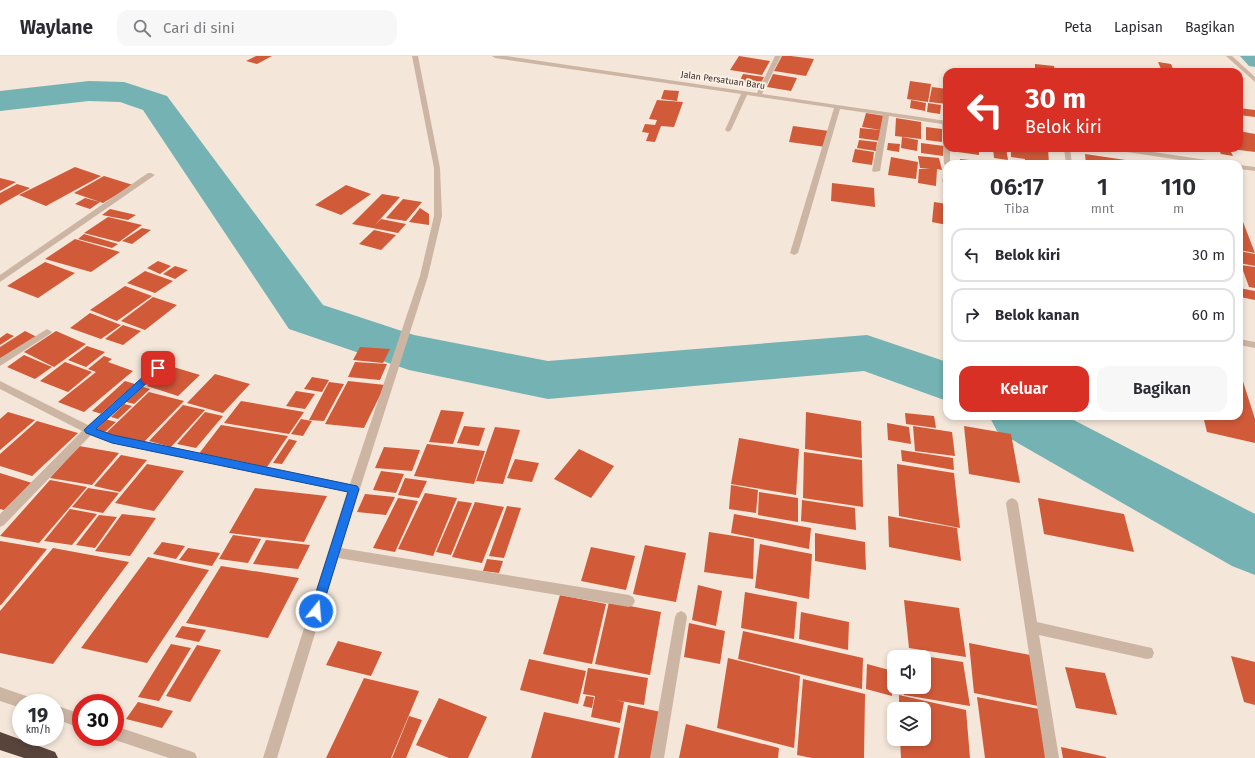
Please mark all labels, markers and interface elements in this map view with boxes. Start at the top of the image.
search box [117,10,397,46]
text: Waylane [20,16,93,39]
icon: search [131,17,153,39]
text: Cari di sini [163,19,235,37]
text: Peta [1064,19,1092,36]
text: Lapisan [1114,19,1163,36]
text: Bagikan [1185,19,1235,36]
street label: Jalan Persatuan Baru [680,69,766,91]
text: 30 m [1025,82,1086,115]
icon: left [959,84,1011,136]
text: Belok kiri [1025,116,1102,138]
text: 06:17 [990,173,1044,201]
text: 1 [1097,173,1108,201]
text: 110 [1161,173,1196,201]
text: Tiba [1004,201,1029,216]
text: mnt [1091,201,1114,216]
text: m [1173,201,1184,216]
icon: left [961,244,983,266]
text: Belok kiri [995,246,1060,264]
text: 30 m [1192,246,1225,264]
icon: right [961,304,983,326]
text: Belok kanan [995,306,1079,324]
text: 60 m [1192,306,1225,324]
pin [141,351,175,385]
icon: arrive [147,357,169,379]
button: Keluar [959,366,1089,412]
button: Bagikan [1097,366,1227,412]
position arrow [295,590,337,632]
map controls [887,650,931,746]
button: sound [887,650,931,694]
speed limit sign: 30 [72,694,124,746]
button: layers [887,702,931,746]
text: 19 [28,703,48,727]
text: km/h [26,724,50,736]

